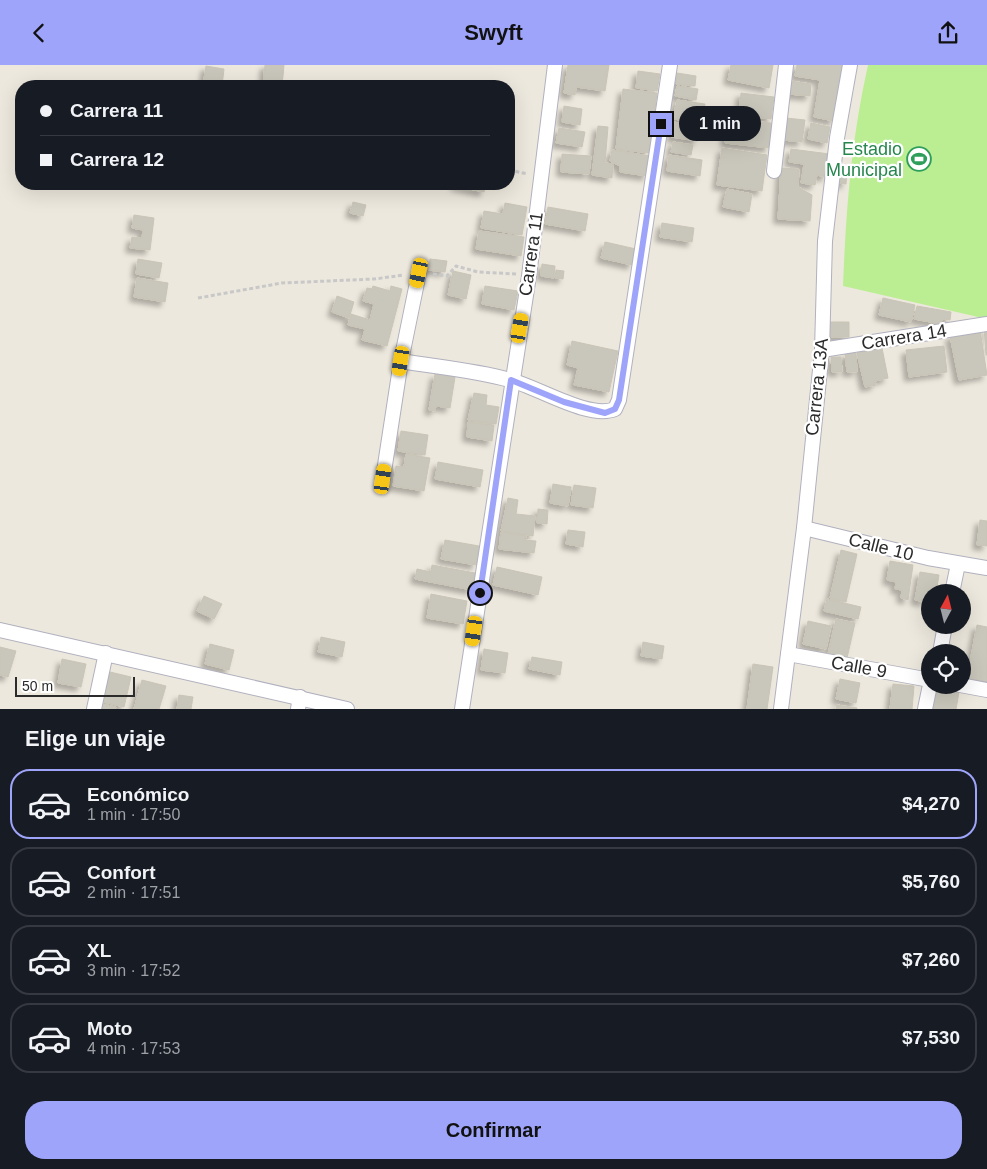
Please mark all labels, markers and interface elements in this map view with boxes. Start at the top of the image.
icon: back [25,19,53,47]
icon: share [934,19,962,47]
text: Swyft [464,20,523,45]
text: Carrera 11 [70,100,163,121]
callout: 1 min [678,107,761,141]
route end [650,113,672,135]
text: 1 min [699,115,741,132]
place label: Estadio Municipal [826,139,902,180]
sports icon: Estadio Municipal [906,146,932,172]
text: Carrera 12 [70,149,164,170]
street label: Carrera 11 [515,211,547,297]
car [408,257,429,289]
car [510,312,529,344]
street label: Carrera 14 [860,320,948,354]
street label: Carrera 13A [802,337,832,437]
car [391,345,410,377]
car [373,463,392,495]
street label: Calle 10 [847,529,915,565]
route start [469,582,491,604]
north arrow [921,584,971,634]
map controls [921,584,971,694]
car [464,615,483,647]
button: locate [921,644,971,694]
street label: Calle 9 [830,652,888,682]
scale bar [15,674,135,697]
text: 50 m [22,678,53,694]
text: Elige un viaje [25,726,166,751]
icon: car [27,782,72,827]
text: Económico [87,784,189,805]
text: $4,270 [902,793,960,814]
text: 1 min · 17:50 [87,806,180,823]
icon: car [27,860,72,905]
text: Confort [87,862,156,883]
text: $5,760 [902,871,960,892]
text: 2 min · 17:51 [87,884,180,901]
icon: car [27,938,72,983]
text: XL [87,940,111,961]
text: $7,260 [902,949,960,970]
text: 3 min · 17:52 [87,962,180,979]
icon: car [27,1016,72,1061]
text: Moto [87,1018,132,1039]
text: $7,530 [902,1027,960,1048]
text: 4 min · 17:53 [87,1040,180,1057]
button: Confirmar [25,1101,962,1159]

